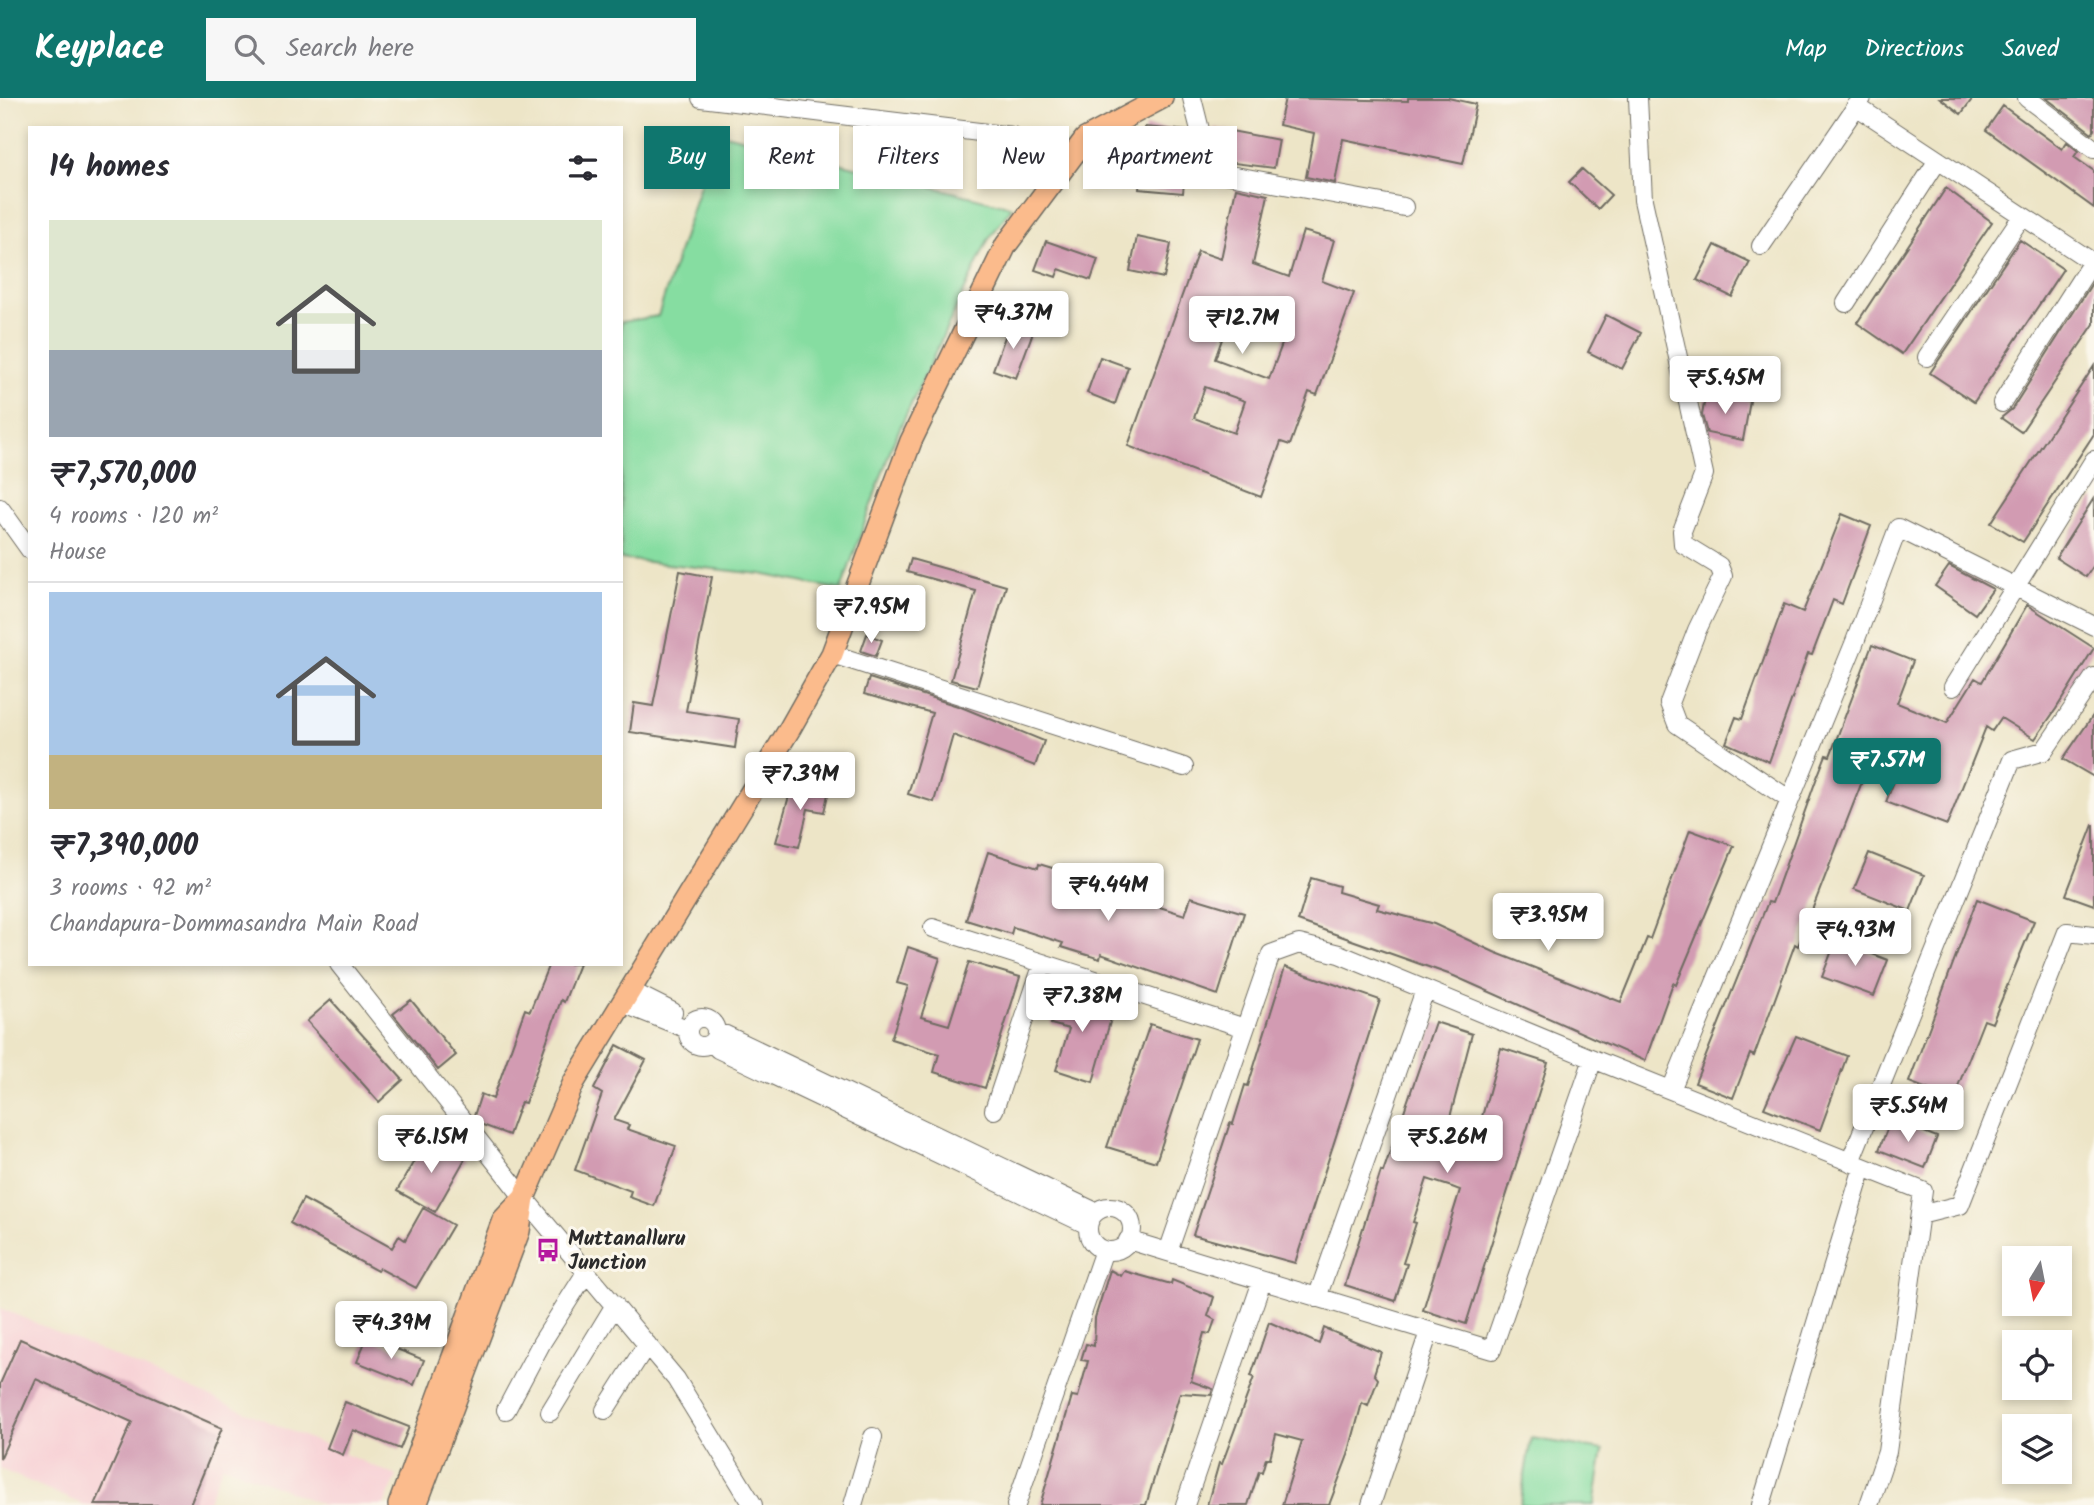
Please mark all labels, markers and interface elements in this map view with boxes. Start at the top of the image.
search box [206,18,696,81]
text: Keyplace [35,23,164,76]
text: Search here [286,28,414,70]
icon: search [230,30,268,68]
text: Map [1785,30,1827,69]
text: Directions [1865,30,1964,69]
text: Saved [2002,30,2059,69]
chip: Buy [644,126,730,189]
chip: Rent [744,126,839,189]
chip: Filters [853,126,963,189]
chip: New [977,126,1069,189]
chip: Apartment [1083,126,1237,189]
text: 14 homes [49,144,170,192]
icon: filters [564,149,602,187]
icon: home [263,266,389,392]
pin: ₹4.37M [956,292,1070,351]
text: ₹4.37M [974,296,1052,332]
pin: ₹12.7M [1185,296,1299,356]
text: ₹12.7M [1205,301,1279,337]
pin: ₹5.45M [1668,356,1782,416]
text: ₹5.45M [1686,361,1764,397]
text: ₹7,570,000 [49,451,196,499]
text: 4 rooms · 120 m² [49,499,218,535]
text: House [49,535,106,571]
pin: ₹7.95M [814,586,928,645]
text: ₹7.95M [833,590,909,626]
icon: home [263,638,389,764]
pin: ₹7.57M [1830,738,1944,798]
text: ₹7.57M [1849,743,1925,779]
pin: ₹7.39M [743,752,857,812]
text: ₹7.39M [761,757,839,793]
text: ₹7,390,000 [49,823,198,871]
pin: ₹4.44M [1051,864,1165,923]
text: ₹4.44M [1068,868,1148,904]
text: 3 rooms · 92 m² [49,871,211,907]
pin: ₹3.95M [1491,894,1605,953]
text: ₹3.95M [1509,898,1587,934]
text: Chandapura-Dommasandra Main Road [49,907,418,943]
pin: ₹4.93M [1798,908,1912,968]
text: ₹4.93M [1815,913,1895,949]
pin: ₹7.38M [1025,974,1139,1034]
text: ₹7.38M [1042,979,1122,1015]
pin: ₹5.54M [1851,1084,1965,1144]
text: ₹5.54M [1869,1089,1947,1125]
pin: ₹6.15M [374,1116,488,1175]
pin: ₹5.26M [1390,1116,1504,1175]
text: ₹6.15M [394,1120,468,1156]
text: ₹5.26M [1407,1120,1487,1156]
place label: Muttanalluru Junction [568,1223,686,1280]
bus stop icon: Muttanalluru Junction [534,1236,562,1264]
north arrow [2002,1246,2072,1316]
map controls [2002,1246,2072,1484]
pin: ₹4.39M [334,1302,448,1361]
text: ₹4.39M [351,1306,431,1342]
button: locate [2002,1330,2072,1400]
button: layers [2002,1414,2072,1484]

